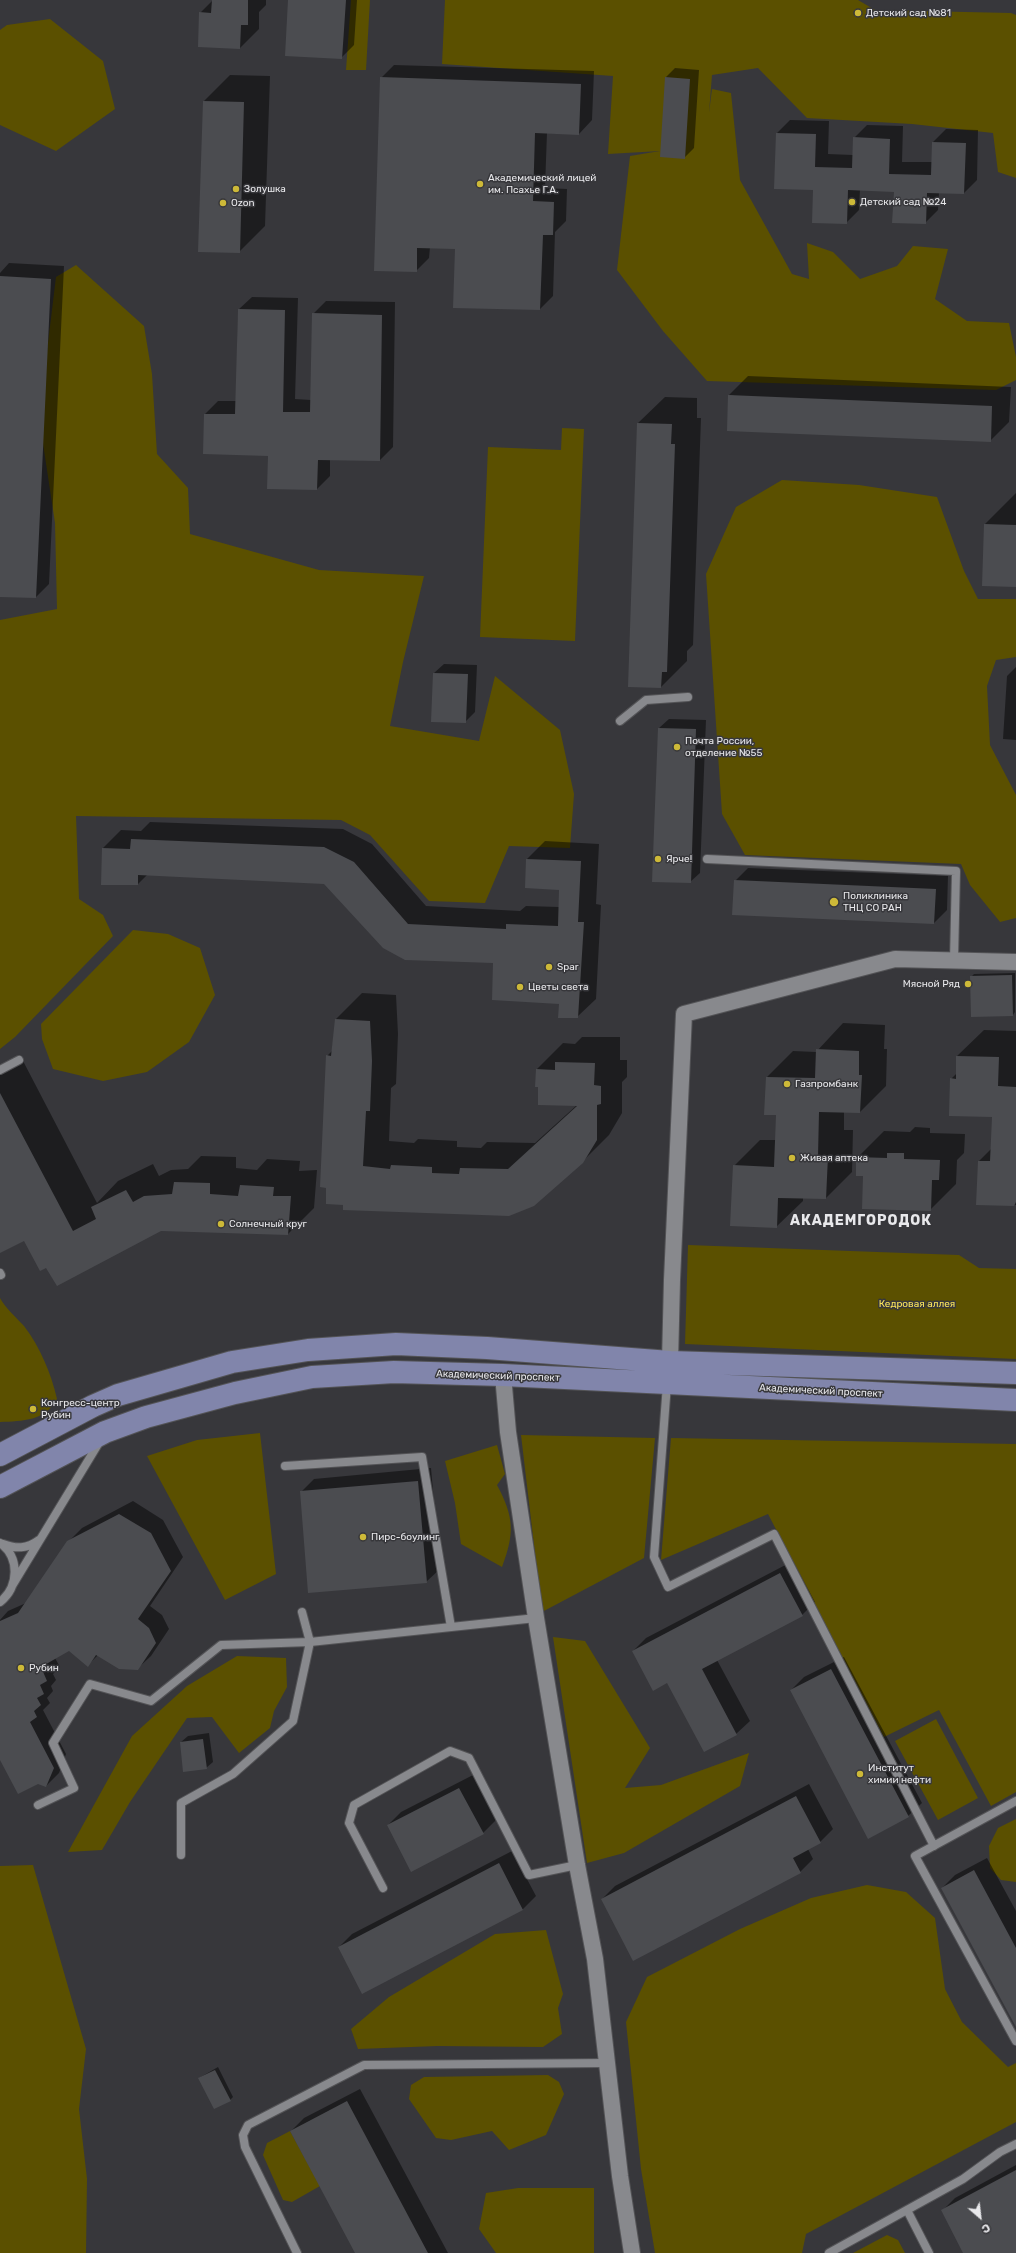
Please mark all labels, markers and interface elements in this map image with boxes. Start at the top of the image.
place label: Детский сад №81 [866,7,951,19]
marker: Детский сад №81 [853,8,863,18]
place label: Академический лицей им. Псахье Г.А. [488,172,596,196]
marker: Академический лицей им. Псахье Г.А. [475,179,485,189]
place label: Золушка [244,183,286,195]
marker: Золушка [231,184,241,194]
place label: Детский сад №24 [860,196,946,208]
place label: Ozon [231,197,255,209]
marker: Детский сад №24 [847,197,857,207]
marker: Ozon [218,198,228,208]
place label: Почта России, отделение №55 [685,735,762,758]
marker: Почта России, отделение №55 [672,742,682,752]
place label: Ярче! [666,853,692,865]
marker: Ярче! [653,854,663,864]
place label: Поликлиника ТНЦ СО РАН [843,890,908,914]
marker: Поликлиника ТНЦ СО РАН [828,896,840,908]
place label: Spar [557,961,578,973]
marker: Spar [544,962,554,972]
place label: Мясной Ряд [903,978,960,990]
marker: Мясной Ряд [963,979,973,989]
place label: Цветы света [528,981,589,993]
marker: Цветы света [515,982,525,992]
place label: Газпромбанк [795,1078,858,1090]
marker: Газпромбанк [782,1079,792,1089]
place label: Живая аптека [800,1152,868,1164]
marker: Живая аптека [787,1153,797,1163]
district label: АКАДЕМГОРОДОК [790,1213,932,1229]
place label: Солнечный круг [229,1218,307,1230]
marker: Солнечный круг [216,1219,226,1229]
park label: Кедровая аллея [879,1298,955,1310]
street label: Академический проспект [436,1368,560,1384]
street label: Академический проспект [759,1382,883,1400]
place label: Конгресс-центр Рубин [41,1397,120,1420]
marker: Конгресс-центр Рубин [28,1404,38,1414]
place label: Пирс-боулинг [371,1531,439,1543]
marker: Пирс-боулинг [358,1532,368,1542]
place label: Рубин [29,1662,59,1674]
marker: Рубин [16,1663,26,1673]
place label: Институт химии нефти [868,1762,931,1786]
marker: Институт химии нефти [855,1769,865,1779]
north arrow [960,2197,1000,2237]
text: С [979,2220,992,2236]

